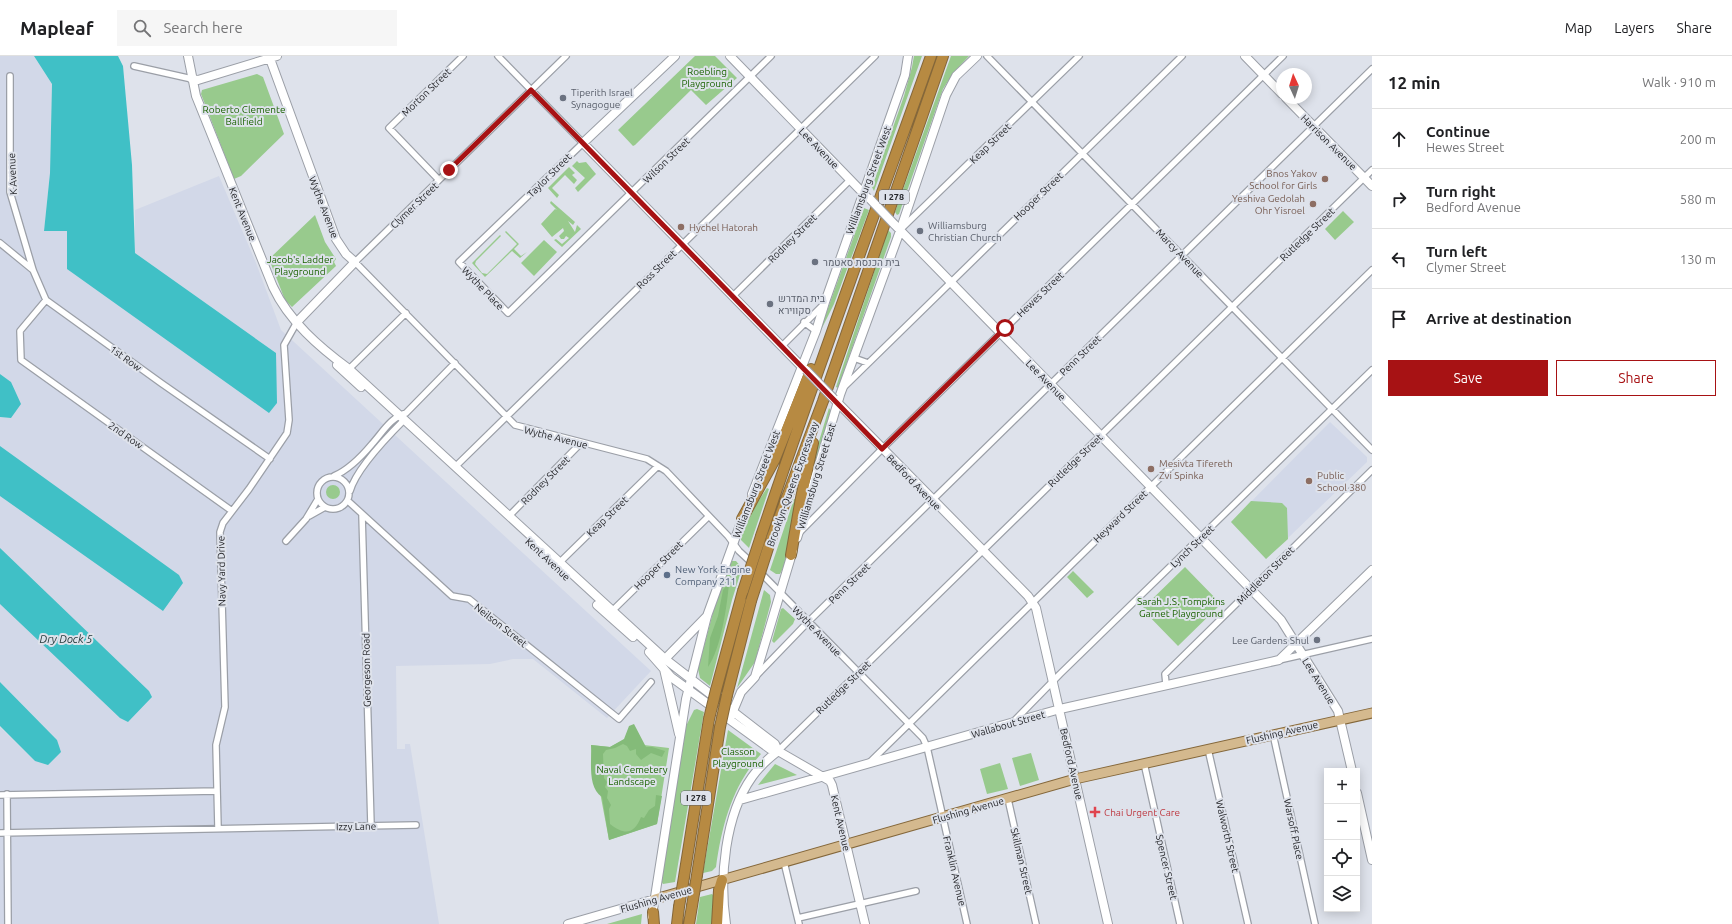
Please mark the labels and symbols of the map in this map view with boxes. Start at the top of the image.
street label: Morton Street [400,66,453,119]
park label: Roebling Playground [681,66,733,89]
north arrow [1276,68,1312,104]
place label: Tiperith Israel Synagogue [571,87,633,110]
marker: Tiperith Israel Synagogue [558,93,568,103]
park label: Roberto Clemente Ballfield [203,104,285,127]
street label: Harrison Avenue [1299,112,1359,172]
street label: Keap Street [968,121,1013,166]
street label: Williamsburg Street West [844,125,893,236]
street label: Lee Avenue [797,126,841,171]
street label: Wilson Street [641,135,692,185]
street label: Taylor Street [525,151,574,200]
street label: K Avenue [6,153,19,195]
route end [440,161,458,179]
place label: Bnos Yakov School for Girls [1249,168,1317,191]
street label: Hooper Street [1011,170,1065,223]
marker: Bnos Yakov School for Girls [1320,174,1330,184]
street label: Wythe Avenue [307,175,340,240]
street label: Clymer Street [388,180,440,231]
street label: Kent Avenue [227,186,258,243]
road number: I 278 [879,190,909,204]
place label: Yeshiva Gedolah Ohr Yisroel [1232,193,1305,216]
marker: Yeshiva Gedolah Ohr Yisroel [1308,199,1318,209]
street label: Rutledge Street [1278,206,1337,263]
street label: Rodney Street [766,212,819,265]
place label: Williamsburg Christian Church [928,220,1002,243]
marker: Hychel Hatorah [676,222,686,232]
place label: Hychel Hatorah [689,222,758,233]
marker: Williamsburg Christian Church [915,226,925,236]
street label: Marcy Avenue [1154,227,1206,280]
street label: Ross Street [634,248,679,291]
park label: Jacob's Ladder Playground [267,254,333,277]
marker: בית הכנסת סאטמר [810,257,820,267]
place label: בית הכנסת סאטמר [823,257,901,268]
street label: Wythe Place [459,265,506,312]
street label: Hewes Street [1015,269,1066,319]
place label: בית המדרש סקווירא [778,293,826,316]
marker: בית המדרש סקווירא [765,299,775,309]
route start [996,319,1014,337]
street label: Penn Street [1057,333,1103,378]
street label: 1st Row [108,343,144,374]
street label: Lee Avenue [1024,358,1068,403]
street label: 2nd Row [106,420,145,451]
street label: Brooklyn-Queens Expressway [765,420,820,548]
street label: Williamsburg Street East [795,422,838,530]
street label: Wythe Avenue [523,424,589,451]
street label: Williamsburg Street West [731,429,782,539]
street label: Rutledge Street [1046,432,1105,489]
street label: Bedford Avenue [884,452,943,512]
street label: Rodney Street [519,454,572,507]
place label: Mesivta Tifereth Zvi Spinka [1159,458,1233,481]
marker: Mesivta Tifereth Zvi Spinka [1146,464,1156,474]
place label: Public School 380 [1317,470,1366,493]
marker: Public School 380 [1304,476,1314,486]
street label: Heyward Street [1091,488,1149,545]
street label: Keap Street [585,494,630,539]
street label: Lynch Street [1168,523,1216,570]
street label: Navy Yard Drive [215,536,228,606]
street label: Kent Avenue [523,536,572,583]
street label: Hooper Street [632,539,685,592]
street label: Middleton Street [1234,544,1296,606]
street label: Penn Street [826,561,872,606]
place label: New York Engine Company 211 [675,564,751,587]
marker: New York Engine Company 211 [662,570,672,580]
park label: Sarah J.S. Tompkins Garnet Playground [1137,596,1225,619]
street label: Neilson Street [472,601,529,649]
street label: Wythe Avenue [790,604,843,659]
water label: Dry Dock 5 [40,633,93,645]
street label: Georgeson Road [360,633,373,707]
place label: Lee Gardens Shul [1232,635,1309,646]
marker: Lee Gardens Shul [1312,635,1322,645]
street label: Lee Avenue [1300,656,1337,706]
street label: Rutledge Street [814,659,873,716]
street label: Wallabout Street [970,709,1046,740]
street label: Flushing Avenue [1245,719,1319,746]
street label: Bedford Avenue [1058,727,1085,801]
park label: Classon Playground [712,746,764,769]
park label: Naval Cemetery Landscape [596,764,668,787]
road number: I 278 [681,791,711,805]
street label: Kent Avenue [829,794,852,852]
street label: Flushing Avenue [931,795,1005,826]
street label: Warsoff Place [1282,798,1305,861]
street label: Walworth Street [1214,799,1241,873]
marker: Chai Urgent Care [1089,806,1101,818]
place label: Chai Urgent Care [1104,807,1180,818]
street label: Izzy Lane [336,821,376,832]
street label: Skillman Street [1009,827,1034,895]
street label: Spencer Street [1154,833,1179,901]
street label: Franklin Avenue [941,835,968,907]
street label: Flushing Avenue [619,884,693,915]

